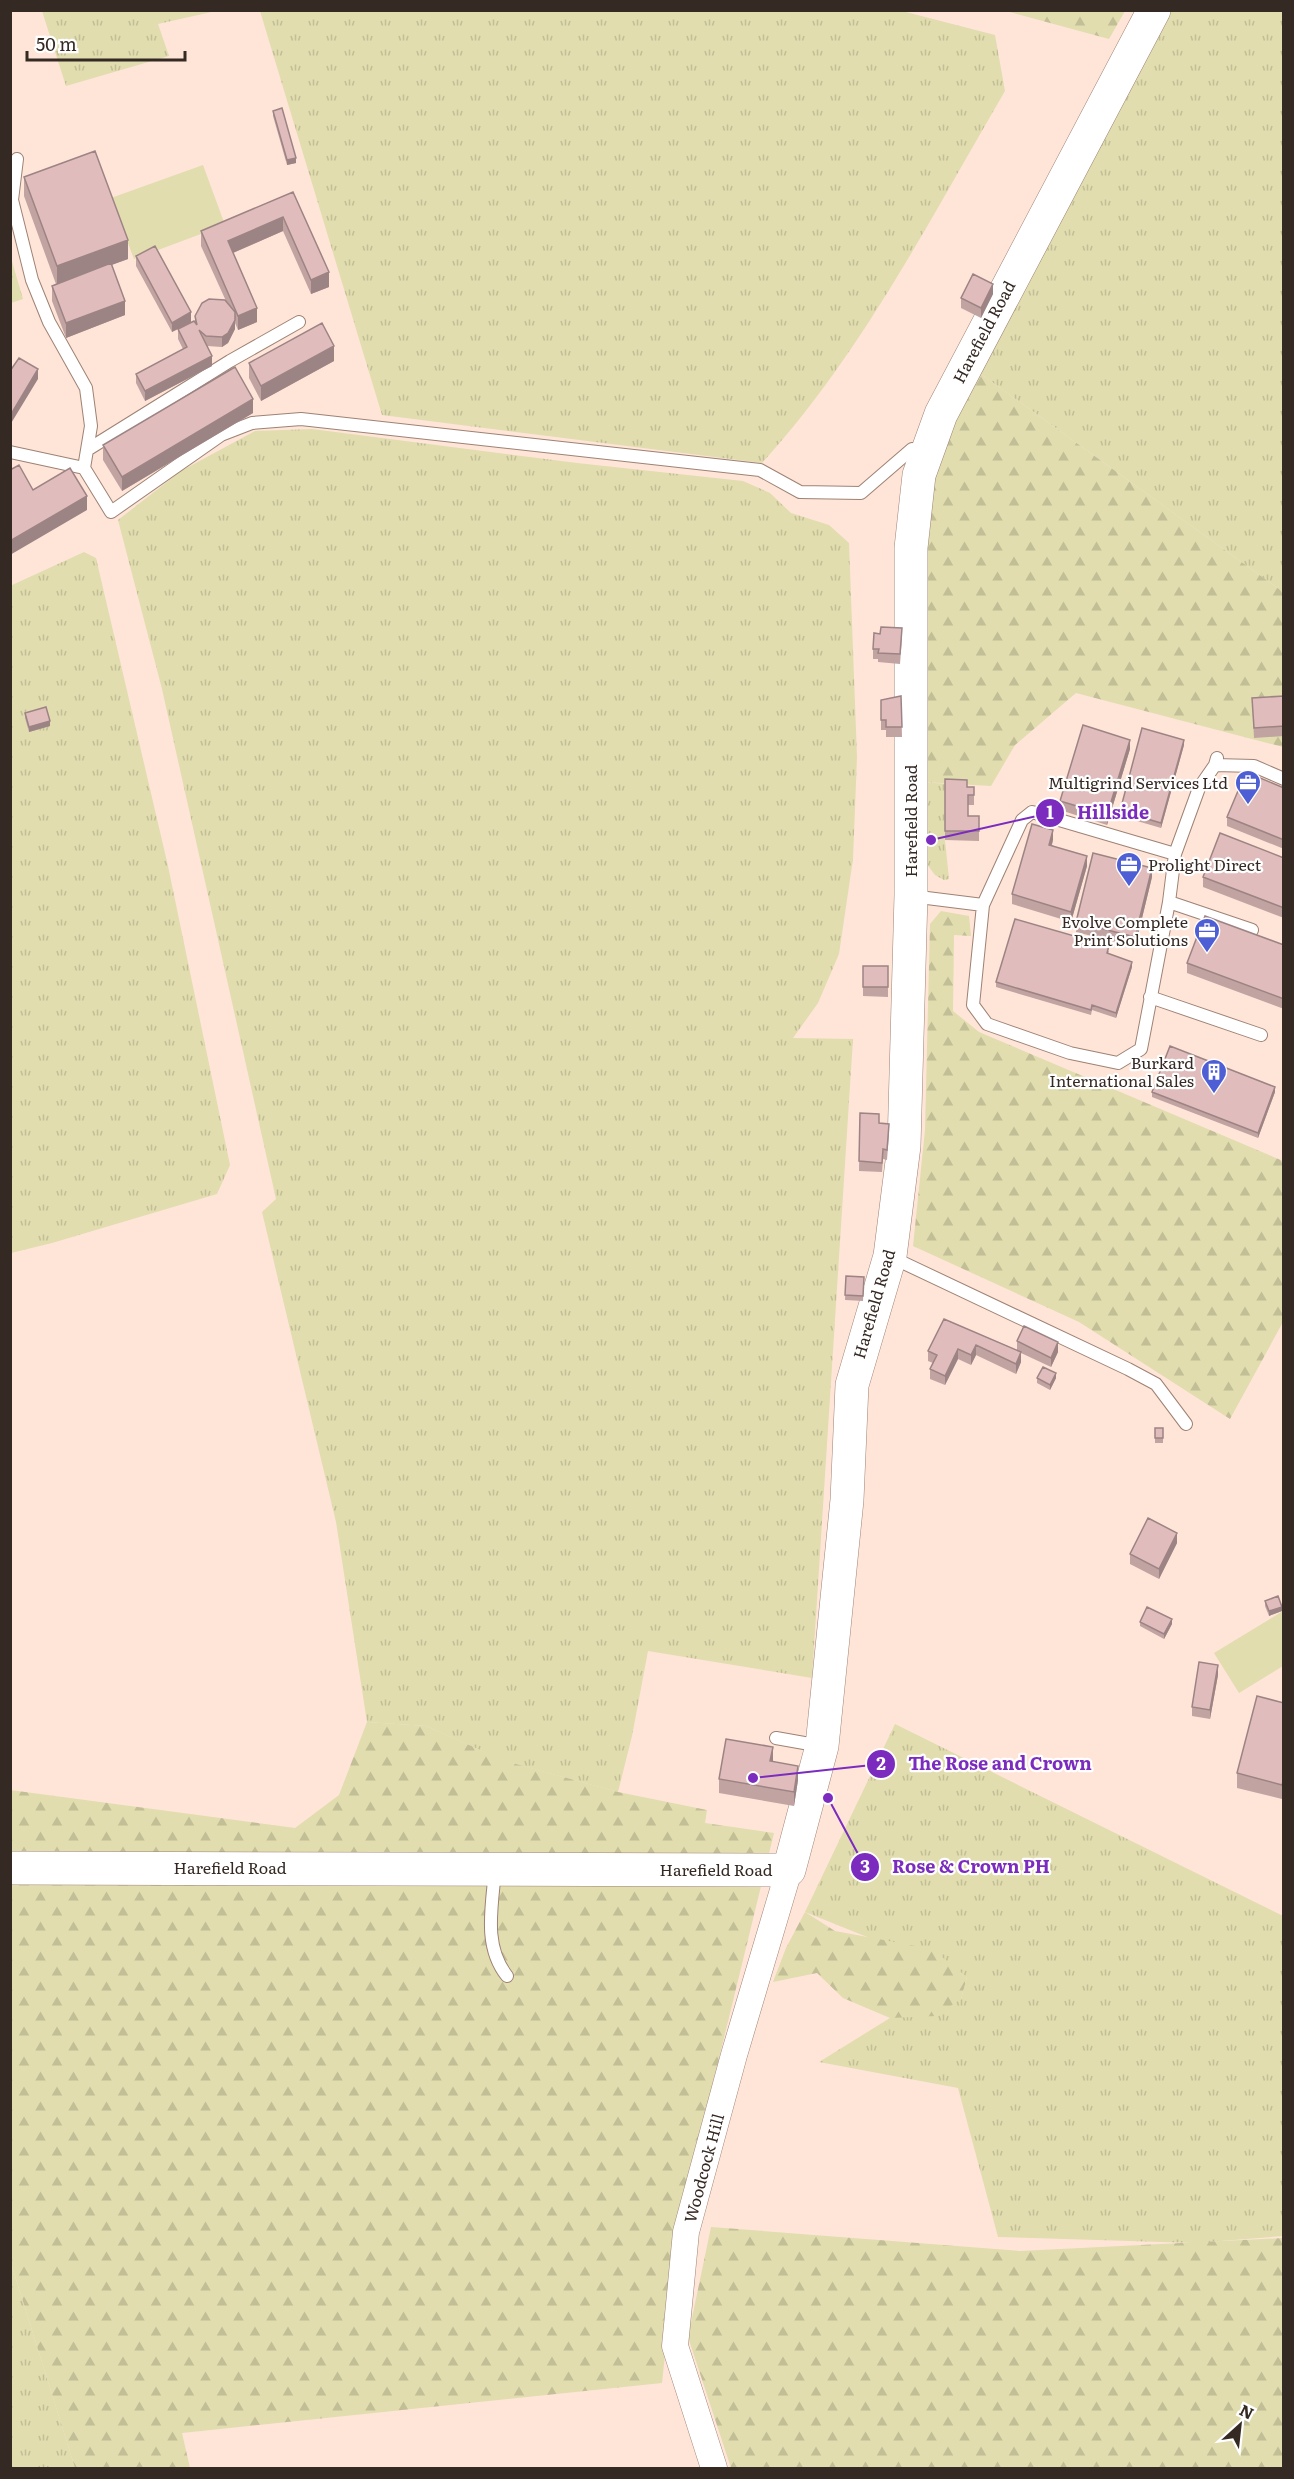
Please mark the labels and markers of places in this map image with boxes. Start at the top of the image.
office icon: Multigrind Services Ltd [1233,768,1263,806]
place label: Multigrind Services Ltd [1048,770,1228,794]
callout: Hillside [1035,795,1161,831]
office icon: Prolight Direct [1114,850,1144,888]
place label: Prolight Direct [1148,852,1262,876]
place label: Evolve Complete Print Solutions [1061,909,1188,951]
office icon: Evolve Complete Print Solutions [1192,916,1222,954]
place label: Burkard International Sales [1049,1050,1194,1092]
building icon: Burkard International Sales [1199,1057,1229,1095]
callout: The Rose and Crown [866,1746,1104,1782]
callout: Rose & Crown PH [850,1849,1062,1885]

